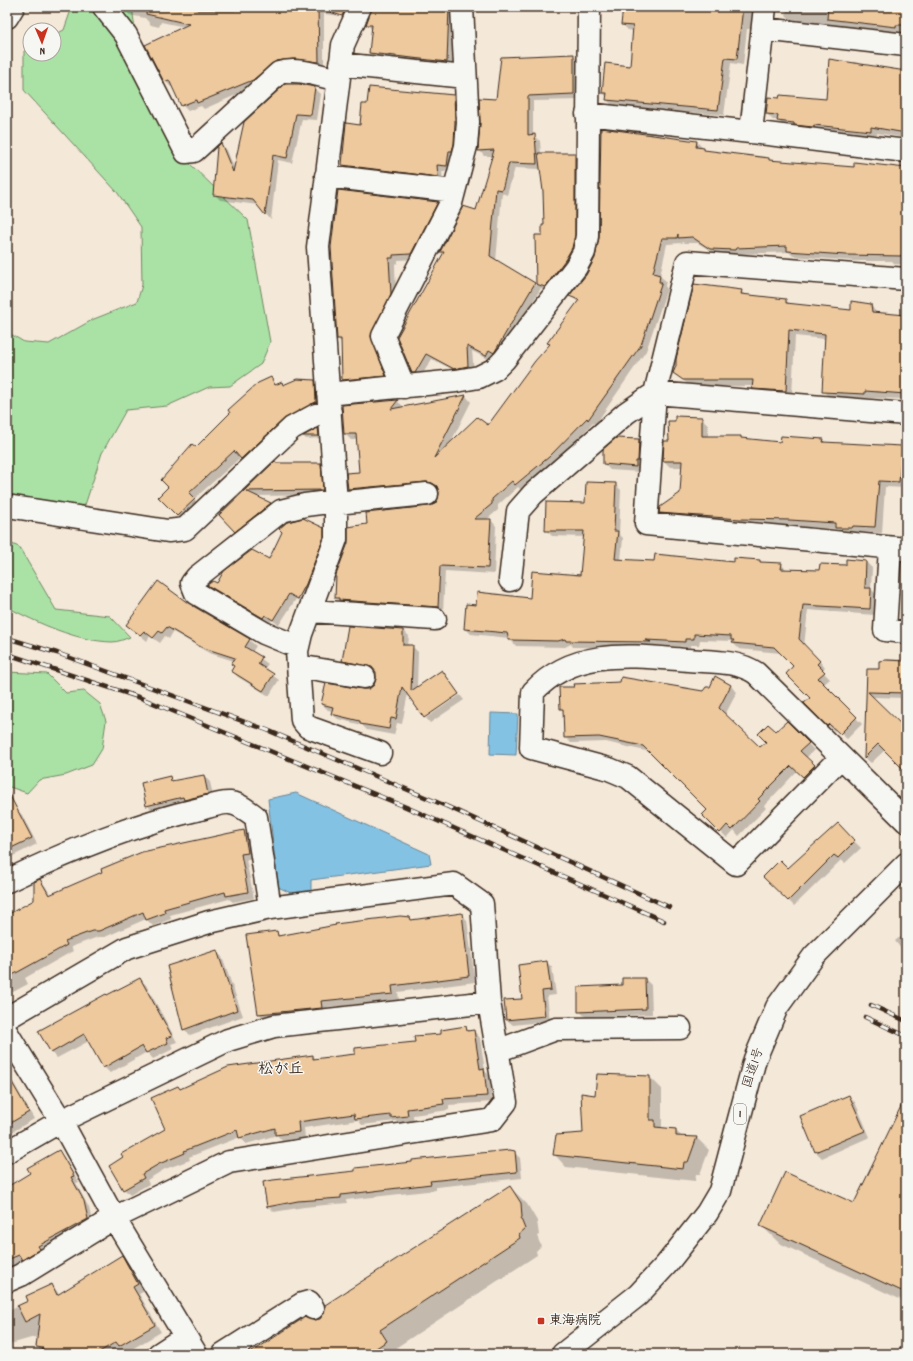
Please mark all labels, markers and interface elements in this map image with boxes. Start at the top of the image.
north arrow [22,22,62,62]
text: N [39,42,45,58]
street label: 国道1号 [738,1045,770,1091]
district label: 松が丘 [258,1059,304,1081]
road number: 1 [734,1104,746,1124]
place label: 東海病院 [549,1312,601,1331]
marker: 東海病院 [536,1316,546,1326]

